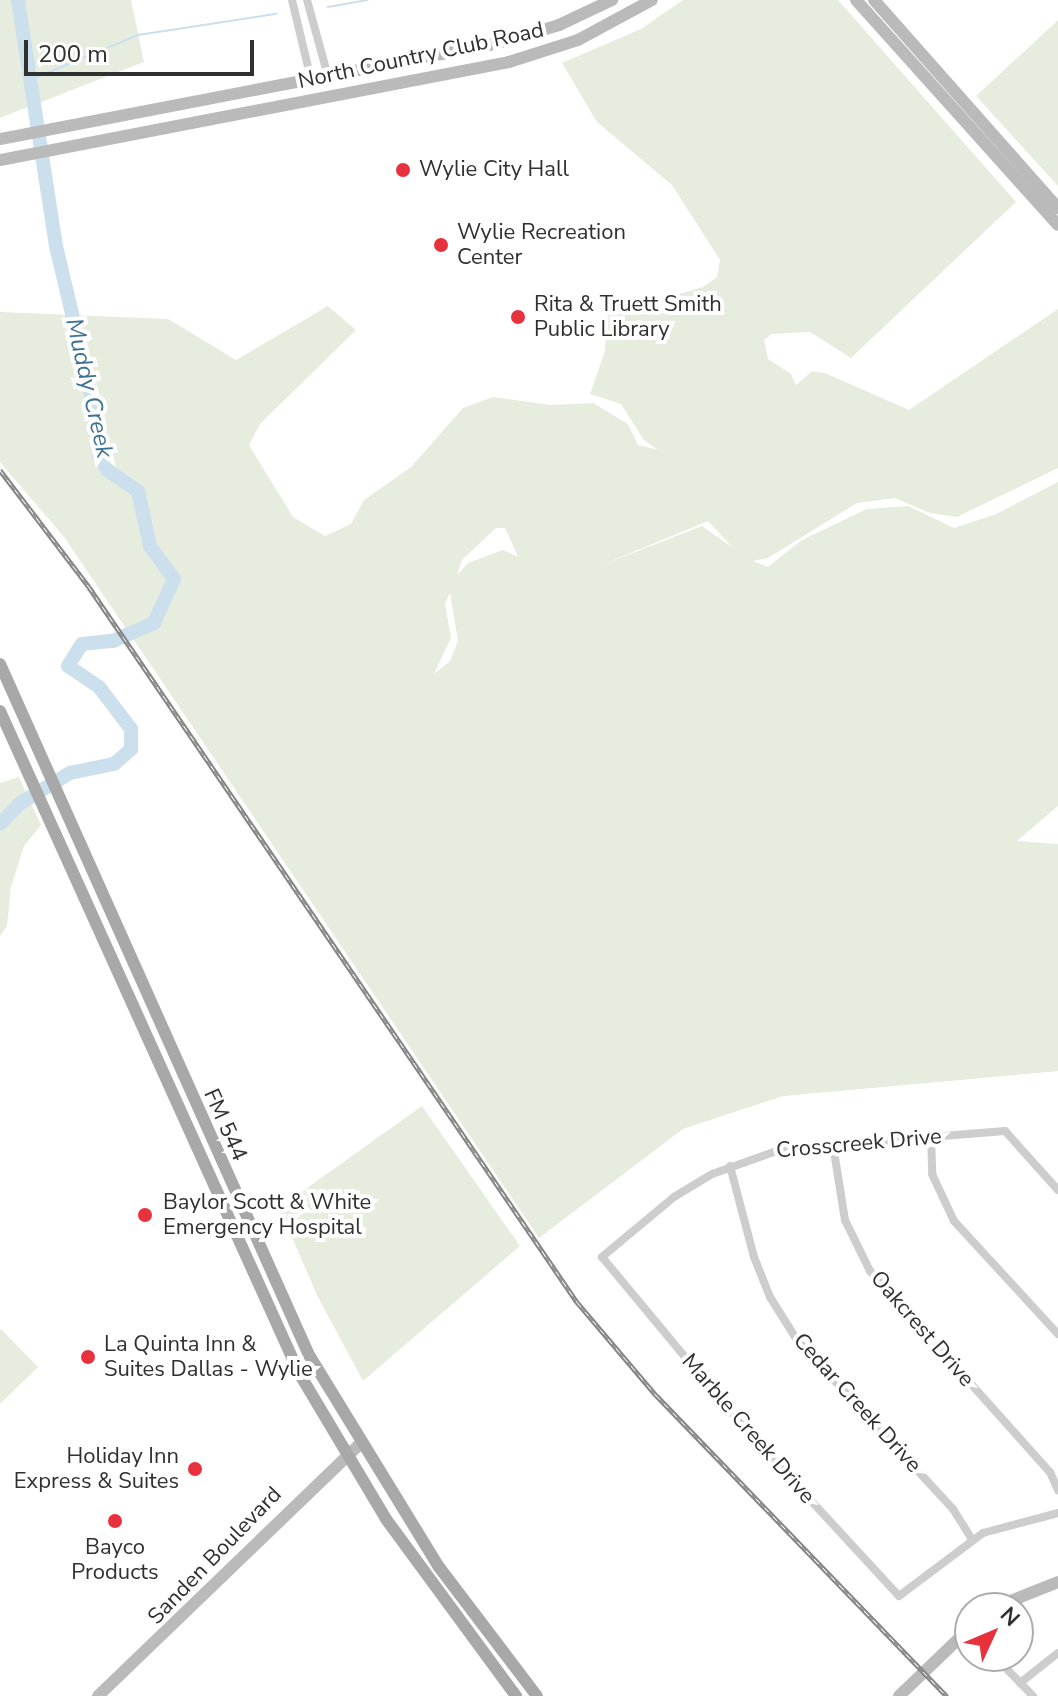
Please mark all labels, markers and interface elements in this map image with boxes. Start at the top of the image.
street label: North Country Club Road [296,17,546,95]
scale bar [28,24,258,74]
text: 200 m [38,38,108,70]
place label: Wylie City Hall [419,157,569,183]
marker: Wylie City Hall [394,161,412,179]
place label: Wylie Recreation Center [457,219,626,270]
marker: Wylie Recreation Center [432,236,450,254]
place label: Rita & Truett Smith Public Library [534,291,722,342]
marker: Rita & Truett Smith Public Library [509,308,527,326]
water label: Muddy Creek [59,315,119,461]
street label: FM 544 [197,1085,253,1165]
street label: Crosscreek Drive [775,1124,943,1164]
place label: Baylor Scott & White Emergency Hospital [163,1189,371,1240]
marker: Baylor Scott & White Emergency Hospital [134,1204,156,1226]
street label: Oakcrest Drive [865,1266,979,1392]
street label: Cedar Creek Drive [787,1328,927,1478]
place label: La Quinta Inn & Suites Dallas - Wylie [104,1331,313,1382]
marker: La Quinta Inn & Suites Dallas - Wylie [79,1348,97,1366]
street label: Marble Creek Drive [676,1349,820,1509]
place label: Holiday Inn Express & Suites [14,1443,179,1494]
marker: Holiday Inn Express & Suites [186,1460,204,1478]
street label: Sanden Boulevard [143,1482,287,1630]
marker: Bayco Products [106,1512,124,1530]
place label: Bayco Products [71,1534,159,1586]
north arrow [954,1592,1034,1672]
text: N [993,1600,1026,1633]

